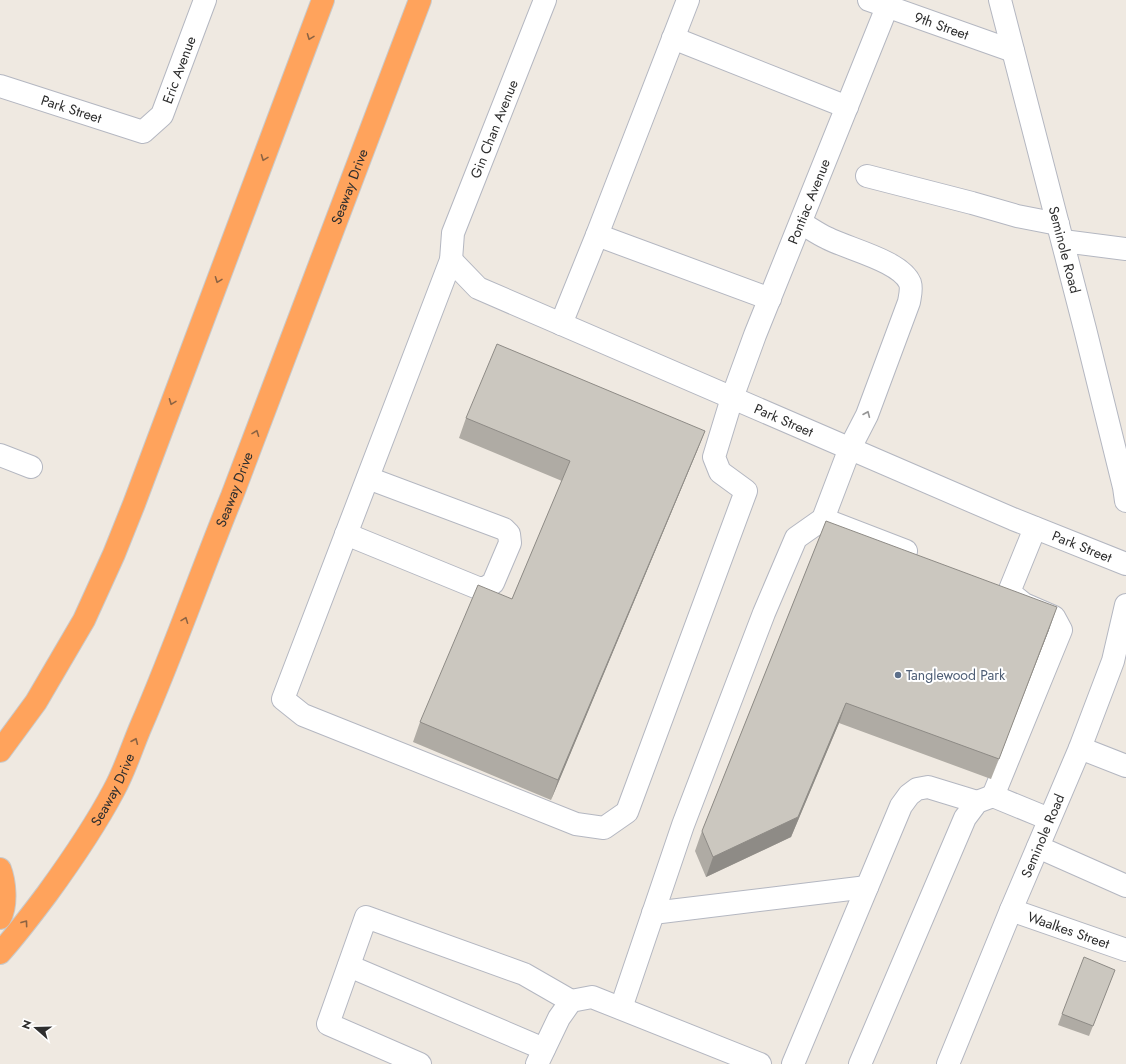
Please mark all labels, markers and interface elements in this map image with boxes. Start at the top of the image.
street label: 9th Street [912,7,972,45]
street label: Eric Avenue [157,33,201,106]
one-way arrow [306,33,314,40]
street label: Gin Chan Avenue [465,77,523,181]
street label: Park Street [39,90,105,128]
street label: Seaway Drive [326,146,373,227]
one-way arrow [260,155,269,162]
street label: Pontiac Avenue [783,156,835,247]
street label: Seminole Road [1044,204,1085,296]
one-way arrow [215,276,223,283]
one-way arrow [169,398,177,405]
street label: Park Street [751,398,817,442]
one-way arrow [862,410,870,418]
one-way arrow [251,430,259,437]
street label: Seaway Drive [211,449,258,530]
street label: Park Street [1049,526,1115,568]
one-way arrow [180,617,188,624]
place label: Tanglewood Park [906,665,1006,685]
marker: Tanglewood Park [893,670,903,680]
one-way arrow [130,737,138,745]
street label: Seaway Drive [86,750,139,830]
street label: Seminole Road [1016,791,1069,881]
street label: Waalkes Street [1025,907,1113,954]
one-way arrow [20,921,27,928]
north arrow [16,1008,56,1048]
text: N [18,1018,36,1031]

